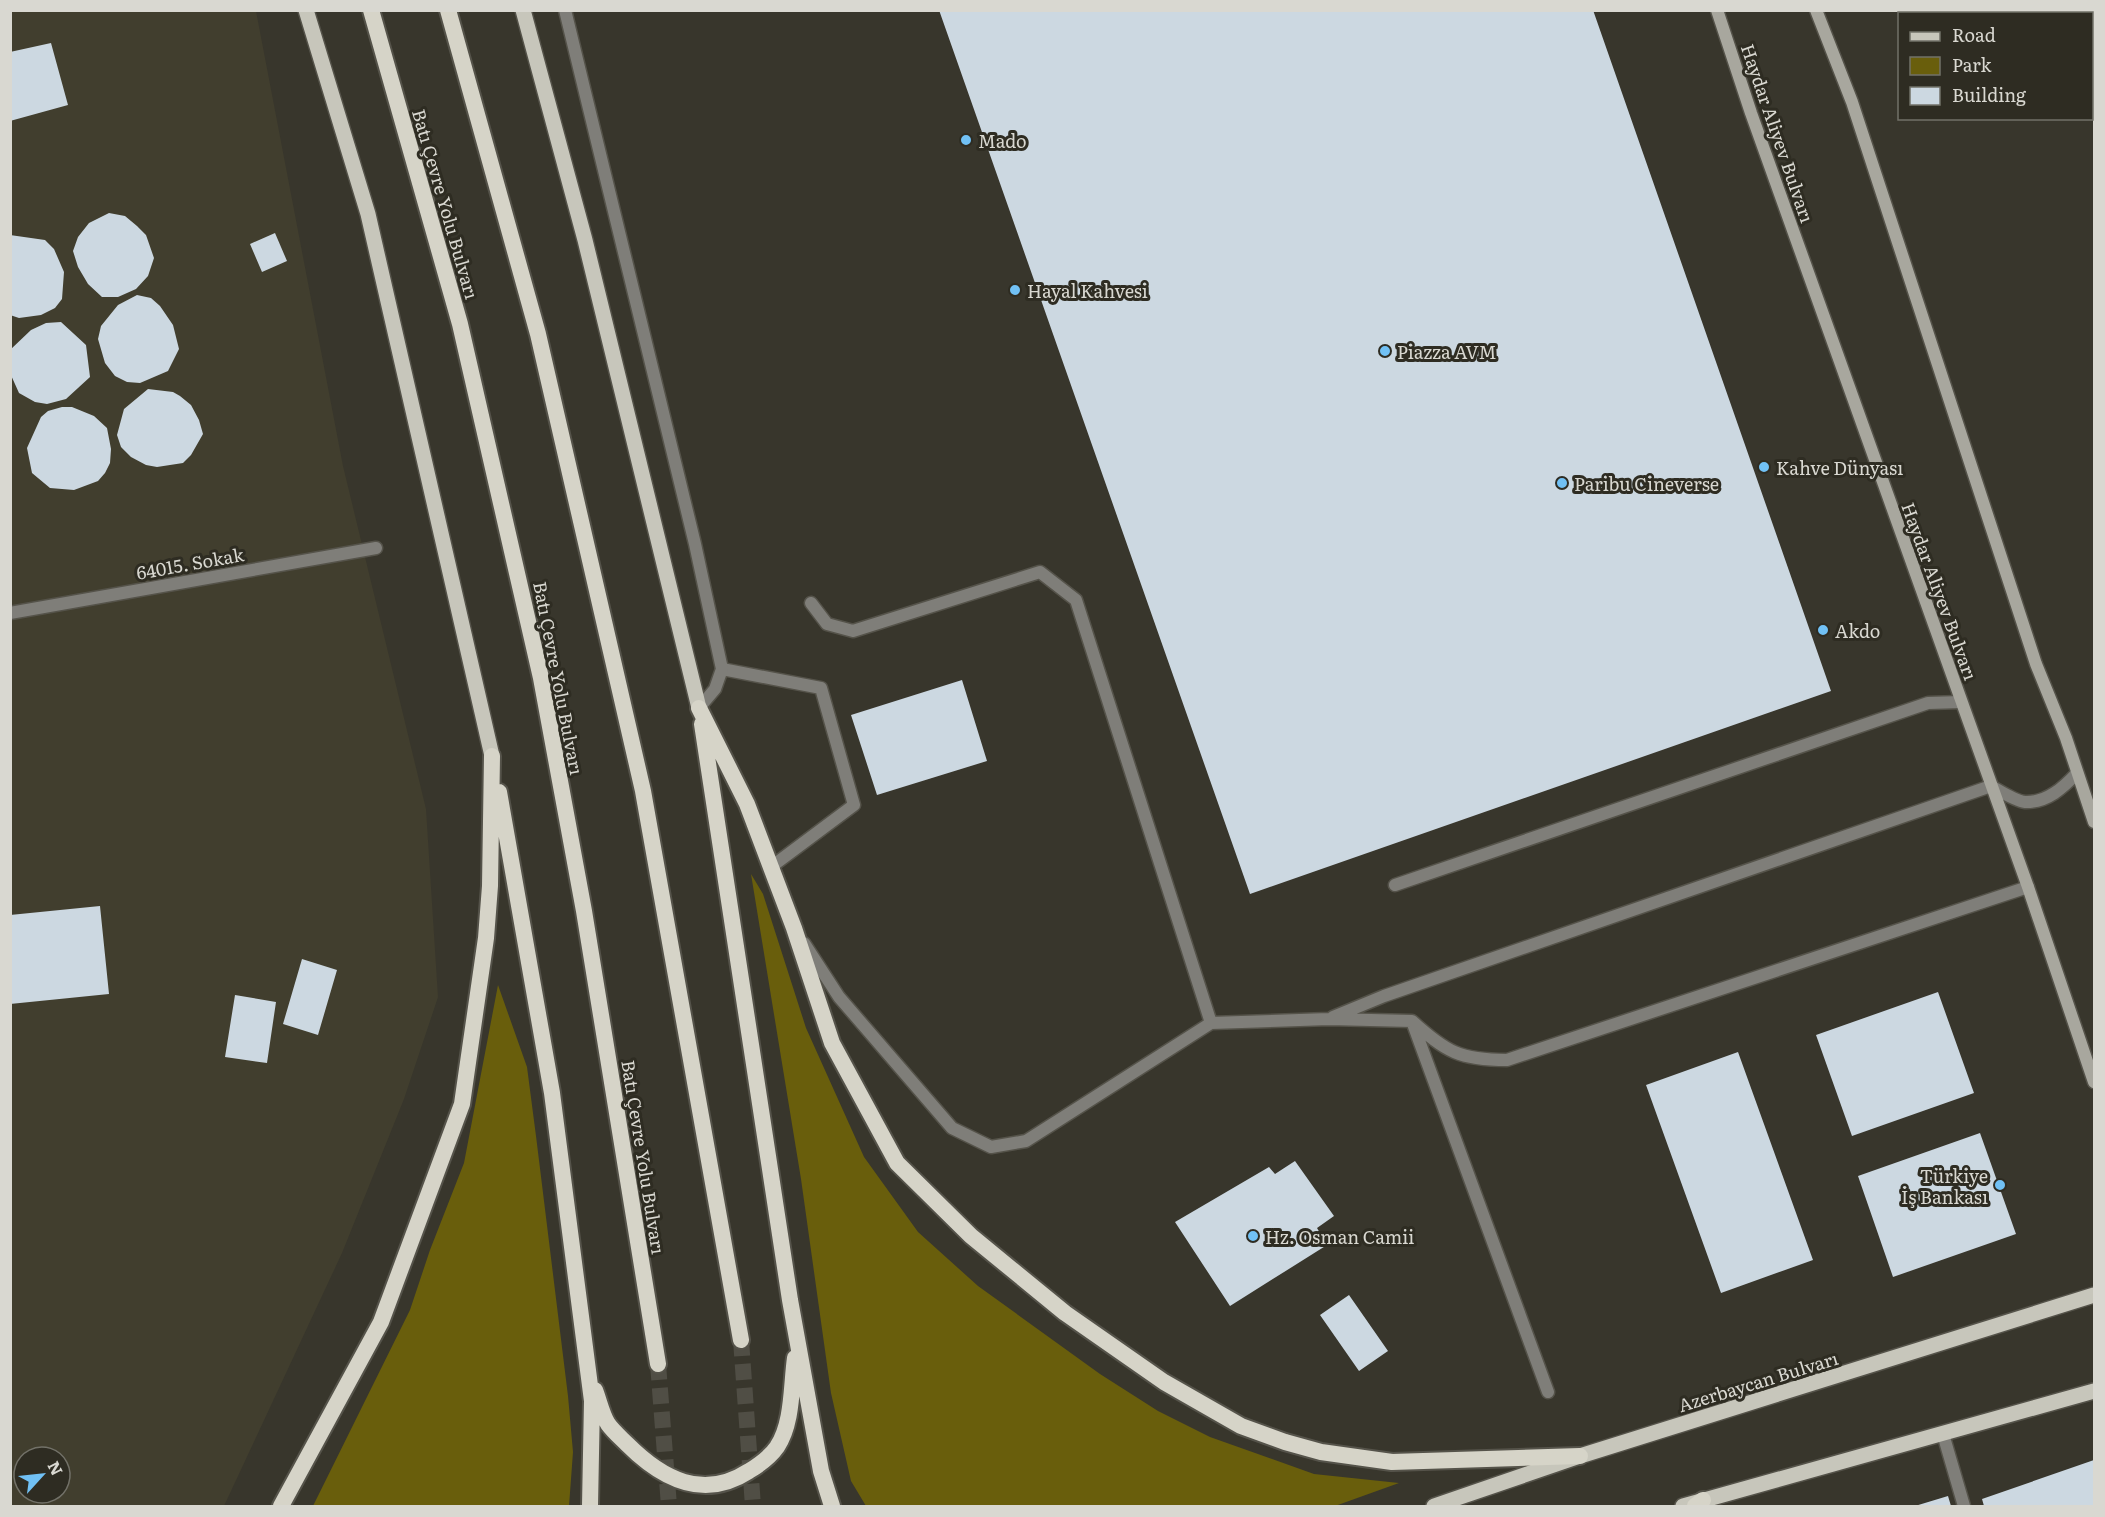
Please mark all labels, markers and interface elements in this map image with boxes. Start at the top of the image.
legend [1898,12,2093,120]
text: Road [1952,21,1996,48]
street label: Haydar Aliyev Bulvarı [1735,40,1821,226]
text: Park [1952,51,1993,78]
text: Building [1952,81,2027,108]
street label: Batı Çevre Yolu Bulvarı [406,106,486,302]
place label: Mado [978,127,1027,154]
marker: Mado [959,133,973,147]
place label: Hayal Kahvesi [1027,277,1148,304]
marker: Hayal Kahvesi [1008,283,1022,297]
place label: Piazza AVM [1397,338,1496,365]
marker: Piazza AVM [1378,344,1392,358]
place label: Kahve Dünyası [1776,454,1903,481]
marker: Kahve Dünyası [1757,460,1771,474]
place label: Paribu Cineverse [1574,470,1719,497]
marker: Paribu Cineverse [1555,476,1569,490]
street label: Haydar Aliyev Bulvarı [1895,498,1985,684]
street label: 64015. Sokak [134,540,247,586]
street label: Batı Çevre Yolu Bulvarı [527,579,591,777]
place label: Akdo [1835,617,1880,644]
marker: Akdo [1816,623,1830,637]
street label: Batı Çevre Yolu Bulvarı [615,1058,673,1256]
place label: Türkiye İş Bankası [1901,1162,1988,1210]
marker: Türkiye İş Bankası [1993,1178,2007,1192]
place label: Hz. Osman Camii [1265,1223,1414,1250]
marker: Hz. Osman Camii [1246,1229,1260,1243]
street label: Azerbaycan Bulvarı [1675,1344,1841,1418]
north arrow [12,1445,72,1505]
text: N [43,1456,70,1479]

